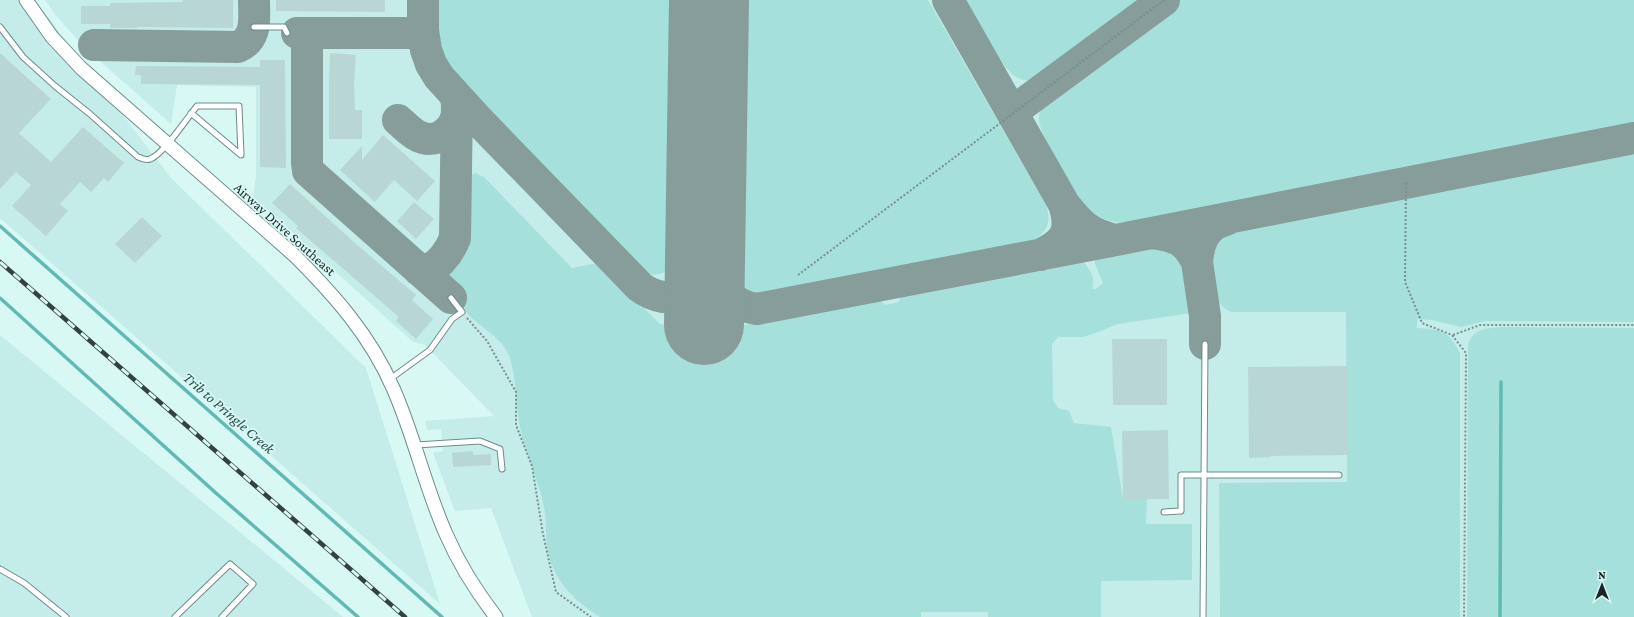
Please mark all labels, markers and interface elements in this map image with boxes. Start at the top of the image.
street label: Airway Drive Southeast [231,179,339,279]
water label: Trib to Pringle Creek [180,369,279,459]
north arrow [1582,565,1622,605]
text: N [1598,569,1606,581]

